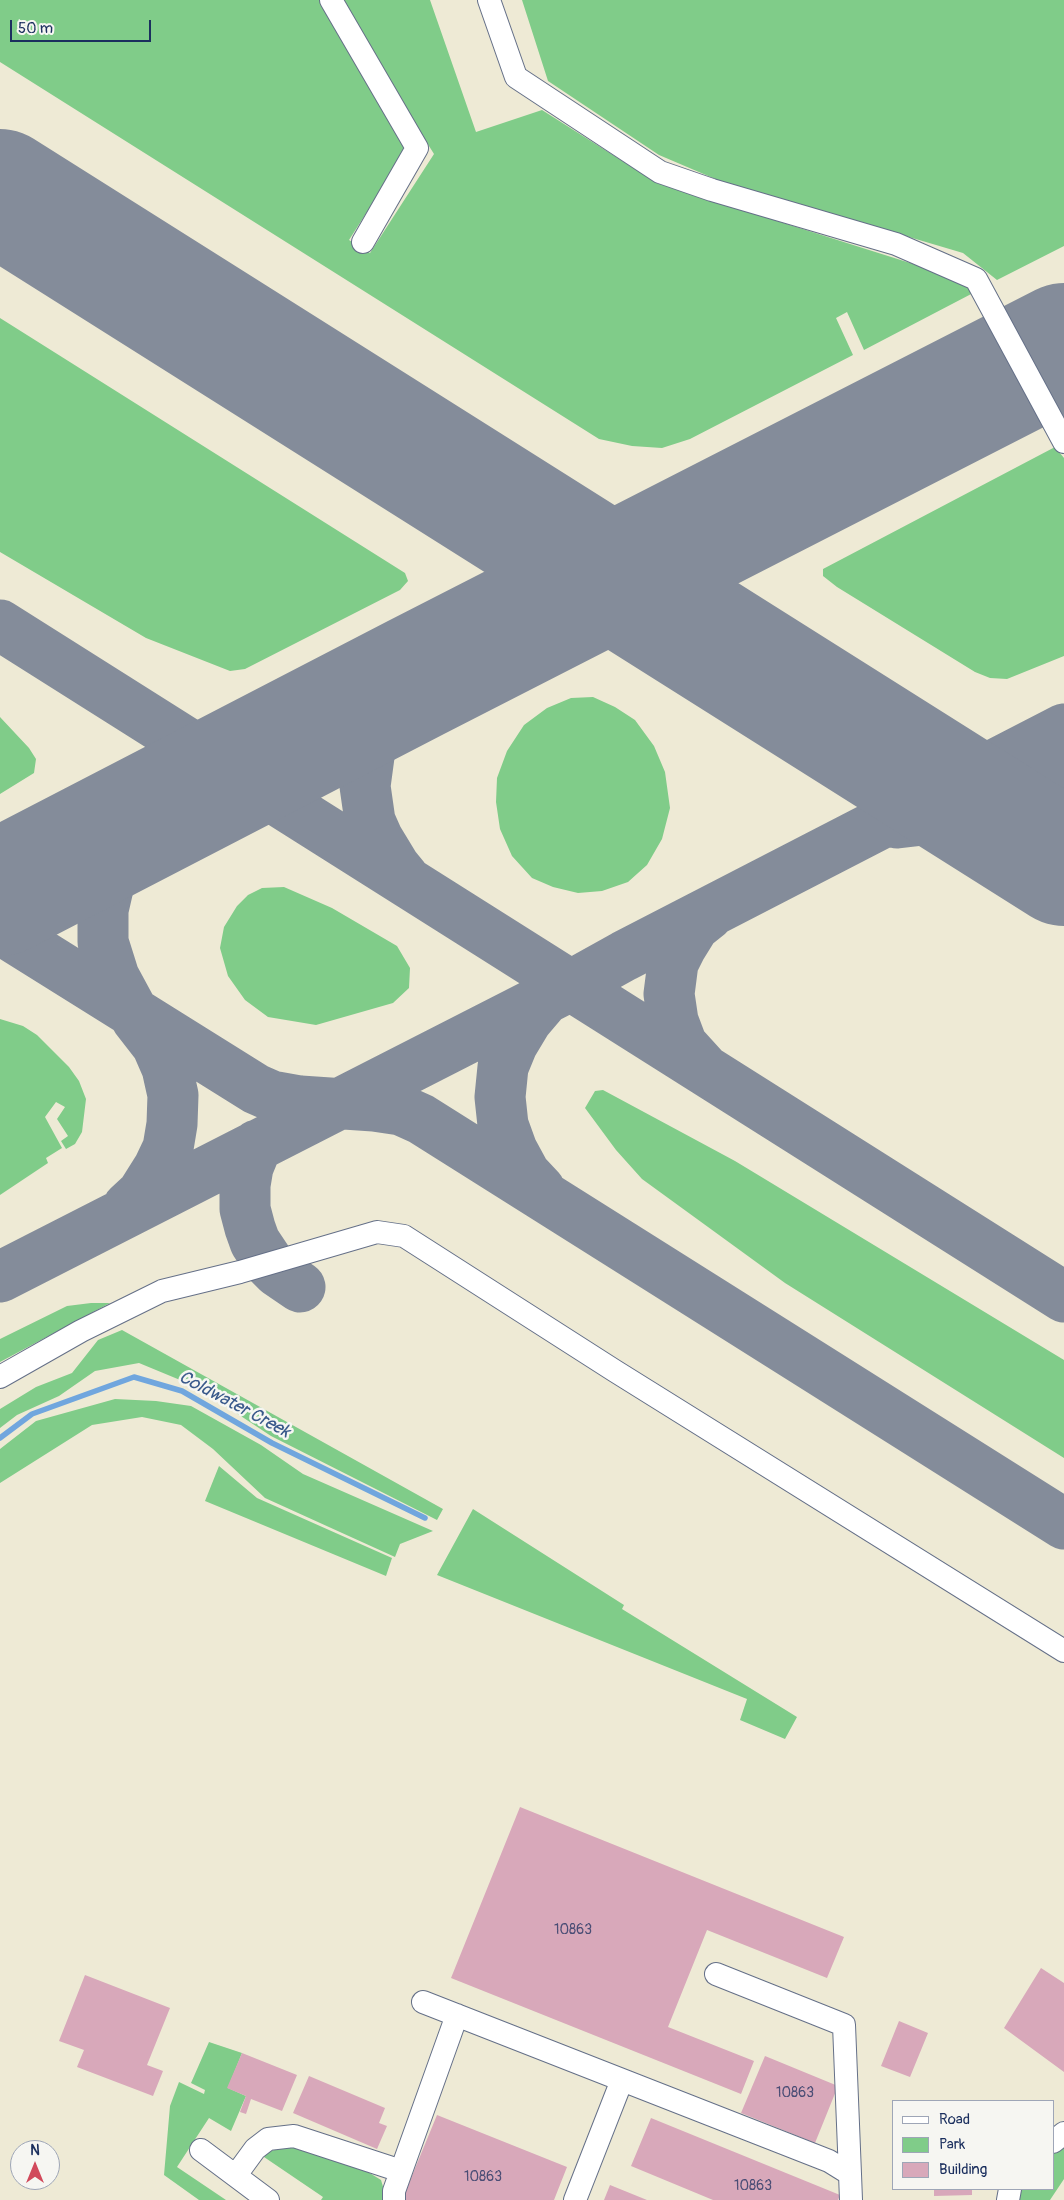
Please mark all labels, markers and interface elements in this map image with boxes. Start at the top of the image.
scale bar [12,10,154,42]
text: 50 m [18,19,53,38]
water label: Coldwater Creek [175,1367,293,1443]
house number: 10863 [554,1922,592,1938]
house number: 10863 [776,2085,814,2101]
legend [892,2100,1054,2190]
text: Road [939,2110,970,2129]
text: Park [939,2135,965,2154]
north arrow [10,2140,60,2190]
text: N [30,2142,40,2159]
text: Building [939,2160,987,2179]
house number: 10863 [464,2169,502,2185]
house number: 10863 [734,2178,772,2194]

